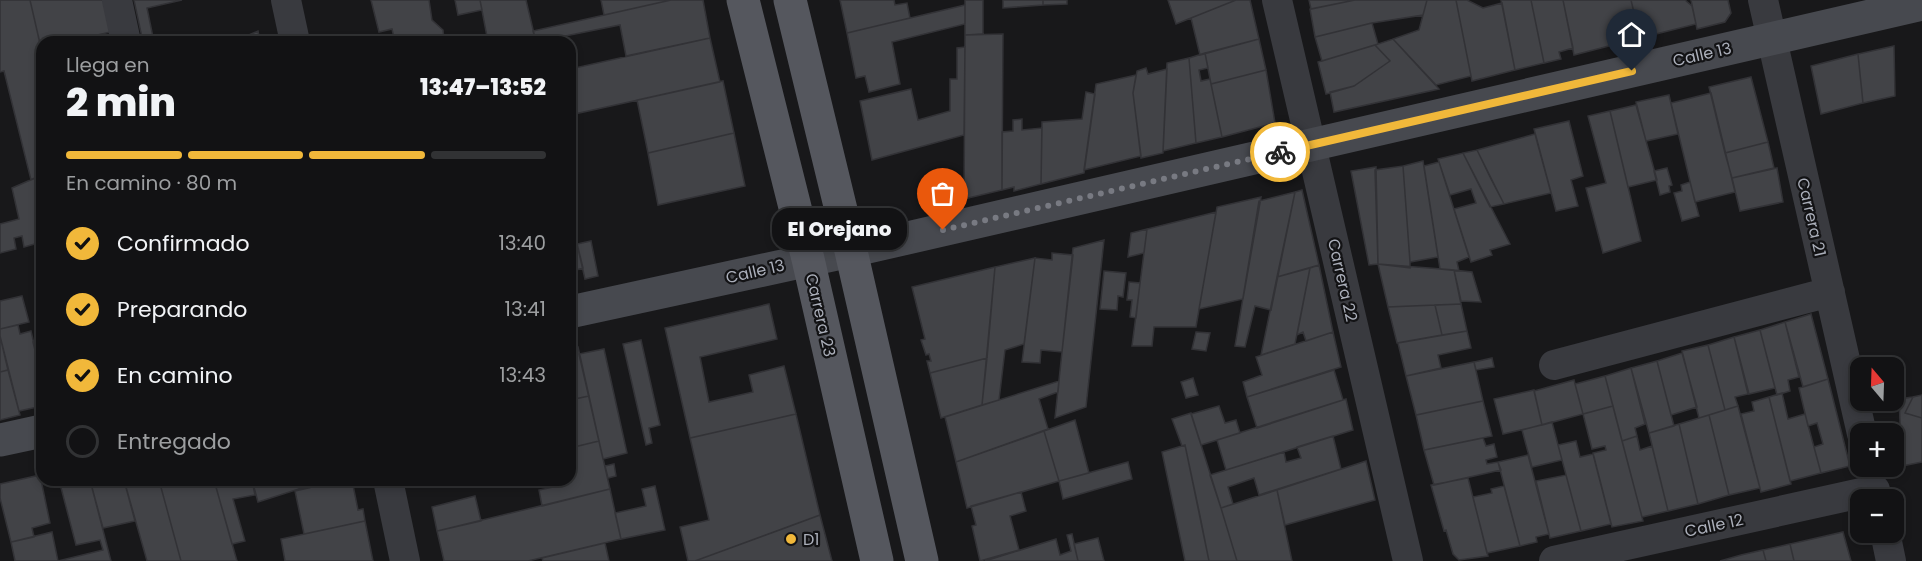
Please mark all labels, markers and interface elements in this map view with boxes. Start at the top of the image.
pin [1606,9,1657,71]
icon: home [1615,18,1648,51]
street label: Calle 13 [1670,37,1734,72]
text: Llega en [66,51,150,79]
text: 13:47–13:52 [420,72,546,103]
text: 2 min [66,75,176,130]
courier [1250,122,1310,182]
icon: bike [1264,136,1297,169]
pin [917,168,968,230]
text: En camino · 80 m [66,169,237,197]
street label: Carrera 21 [1791,175,1832,259]
icon: bag [926,177,959,210]
callout: El Orejano [772,209,907,251]
text: El Orejano [787,215,892,243]
icon: check [66,227,99,260]
text: Confirmado [117,228,250,259]
text: 13:40 [498,229,546,257]
street label: Carrera 22 [1322,236,1363,324]
street label: Calle 13 [723,254,787,289]
street label: Carrera 23 [800,271,841,359]
icon: check [66,293,99,326]
text: Preparando [117,294,247,325]
text: 13:41 [505,295,546,323]
north arrow [1850,357,1904,411]
map controls [1850,357,1904,543]
icon: check [66,359,99,392]
text: En camino [117,360,233,391]
text: 13:43 [499,361,546,389]
button: + [1850,423,1904,477]
text: Entregado [117,426,231,457]
button: − [1850,489,1904,543]
street label: Calle 12 [1683,508,1746,543]
place label: D1 [803,528,819,551]
marker: D1 [784,532,798,546]

